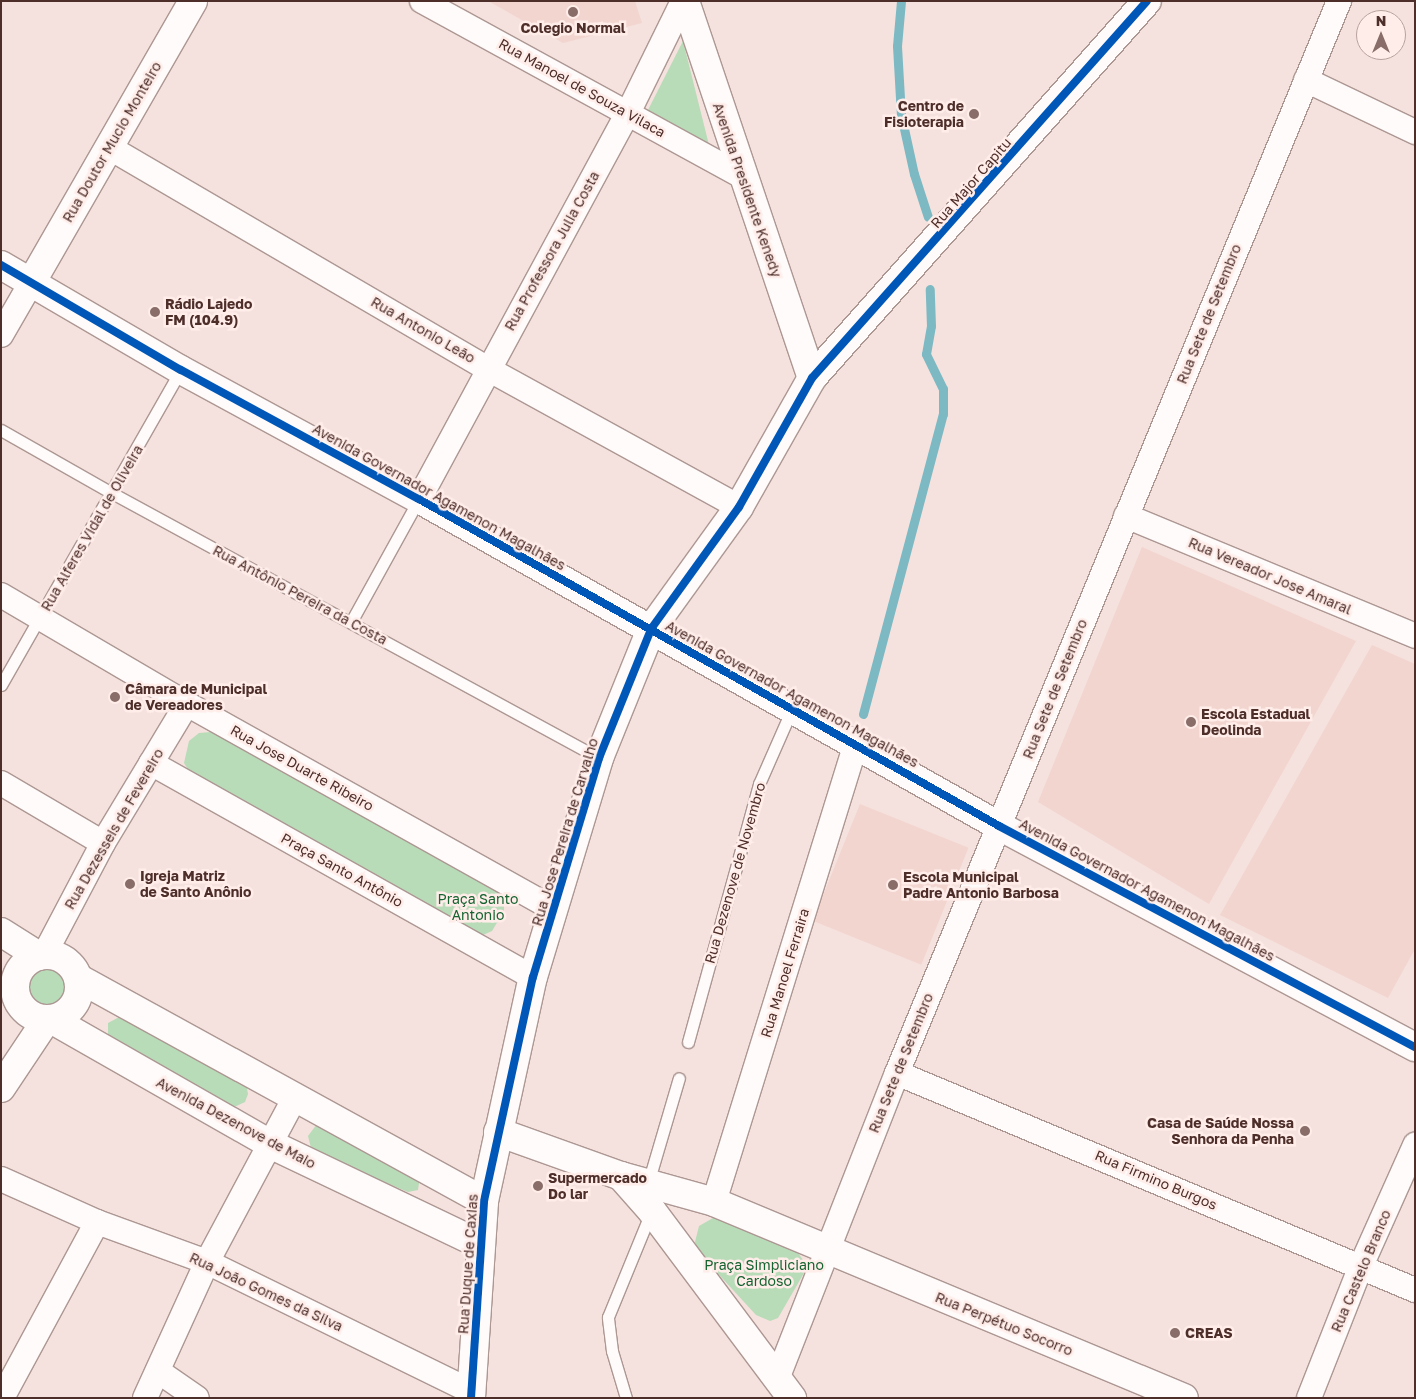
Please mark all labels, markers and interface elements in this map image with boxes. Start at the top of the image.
marker: Colegio Normal [567,6,579,18]
north arrow [1356,10,1406,60]
text: N [1376,12,1386,29]
place label: Colegio Normal [520,20,626,36]
street label: Rua Manoel de Souza Vilaca [496,35,668,141]
street label: Rua Doutor Mucio Monteiro [59,59,165,225]
place label: Centro de Fisioterapia [884,98,964,130]
street label: Avenida Presidente Kenedy [709,101,785,279]
marker: Centro de Fisioterapia [968,108,980,120]
street label: Rua Major Capitu [927,134,1015,232]
street label: Rua Professora Julia Costa [501,168,603,334]
street label: Rua Sete de Setembro [1173,242,1245,386]
street label: Rua Antonio Leão [368,293,478,367]
place label: Rádio Lajedo FM (104.9) [165,296,252,328]
marker: Rádio Lajedo FM (104.9) [149,306,161,318]
street label: Avenida Governador Agamenon Magalhães [310,420,568,574]
street label: Rua Alferes Vidal de Oliveira [37,442,147,614]
street label: Rua Vereador Jose Amaral [1186,534,1354,618]
street label: Rua Antônio Pereira da Costa [210,542,390,648]
street label: Avenida Governador Agamenon Magalhães [663,617,921,771]
street label: Rua Sete de Setembro [1019,617,1091,761]
place label: Câmara de Municipal de Vereadores [125,681,267,714]
marker: Câmara de Municipal de Vereadores [109,691,121,703]
place label: Escola Estadual Deolinda [1201,706,1310,739]
marker: Escola Estadual Deolinda [1185,716,1197,728]
street label: Rua Jose Duarte Ribeiro [228,722,376,814]
street label: Rua Jose Pereira de Carvalho [528,736,602,928]
street label: Rua Dezesseis de Fevereiro [61,746,167,912]
street label: Rua Dezenove de Novembro [701,781,769,965]
street label: Avenida Governador Agamenon Magalhães [1017,815,1277,965]
street label: Praça Santo Antônio [278,829,406,911]
place label: Igreja Matriz de Santo Anônio [140,868,251,900]
place label: Escola Municipal Padre Antonio Barbosa [903,869,1059,902]
marker: Igreja Matriz de Santo Anônio [124,878,136,890]
marker: Escola Municipal Padre Antonio Barbosa [887,879,899,891]
park label: Praça Santo Antonio [438,891,518,924]
street label: Rua Manoel Ferraira [757,906,813,1040]
street label: Rua Sete de Setembro [865,991,937,1135]
street label: Avenida Dezenove de Maio [153,1074,319,1172]
place label: Casa de Saúde Nossa Senhora da Penha [1147,1115,1294,1148]
marker: Casa de Saúde Nossa Senhora da Penha [1298,1124,1312,1138]
street label: Rua Firmino Burgos [1092,1147,1220,1213]
place label: Supermercado Do lar [548,1170,647,1202]
marker: Supermercado Do lar [532,1180,544,1192]
street label: Rua Duque de Caxias [455,1193,481,1335]
street label: Rua Castelo Branco [1328,1207,1394,1335]
street label: Rua João Gomes da Silva [187,1249,345,1335]
park label: Praça Simpliciano Cardoso [704,1257,824,1290]
street label: Rua Perpétuo Socorro [933,1289,1075,1359]
place label: CREAS [1185,1325,1233,1341]
marker: CREAS [1169,1327,1181,1339]

